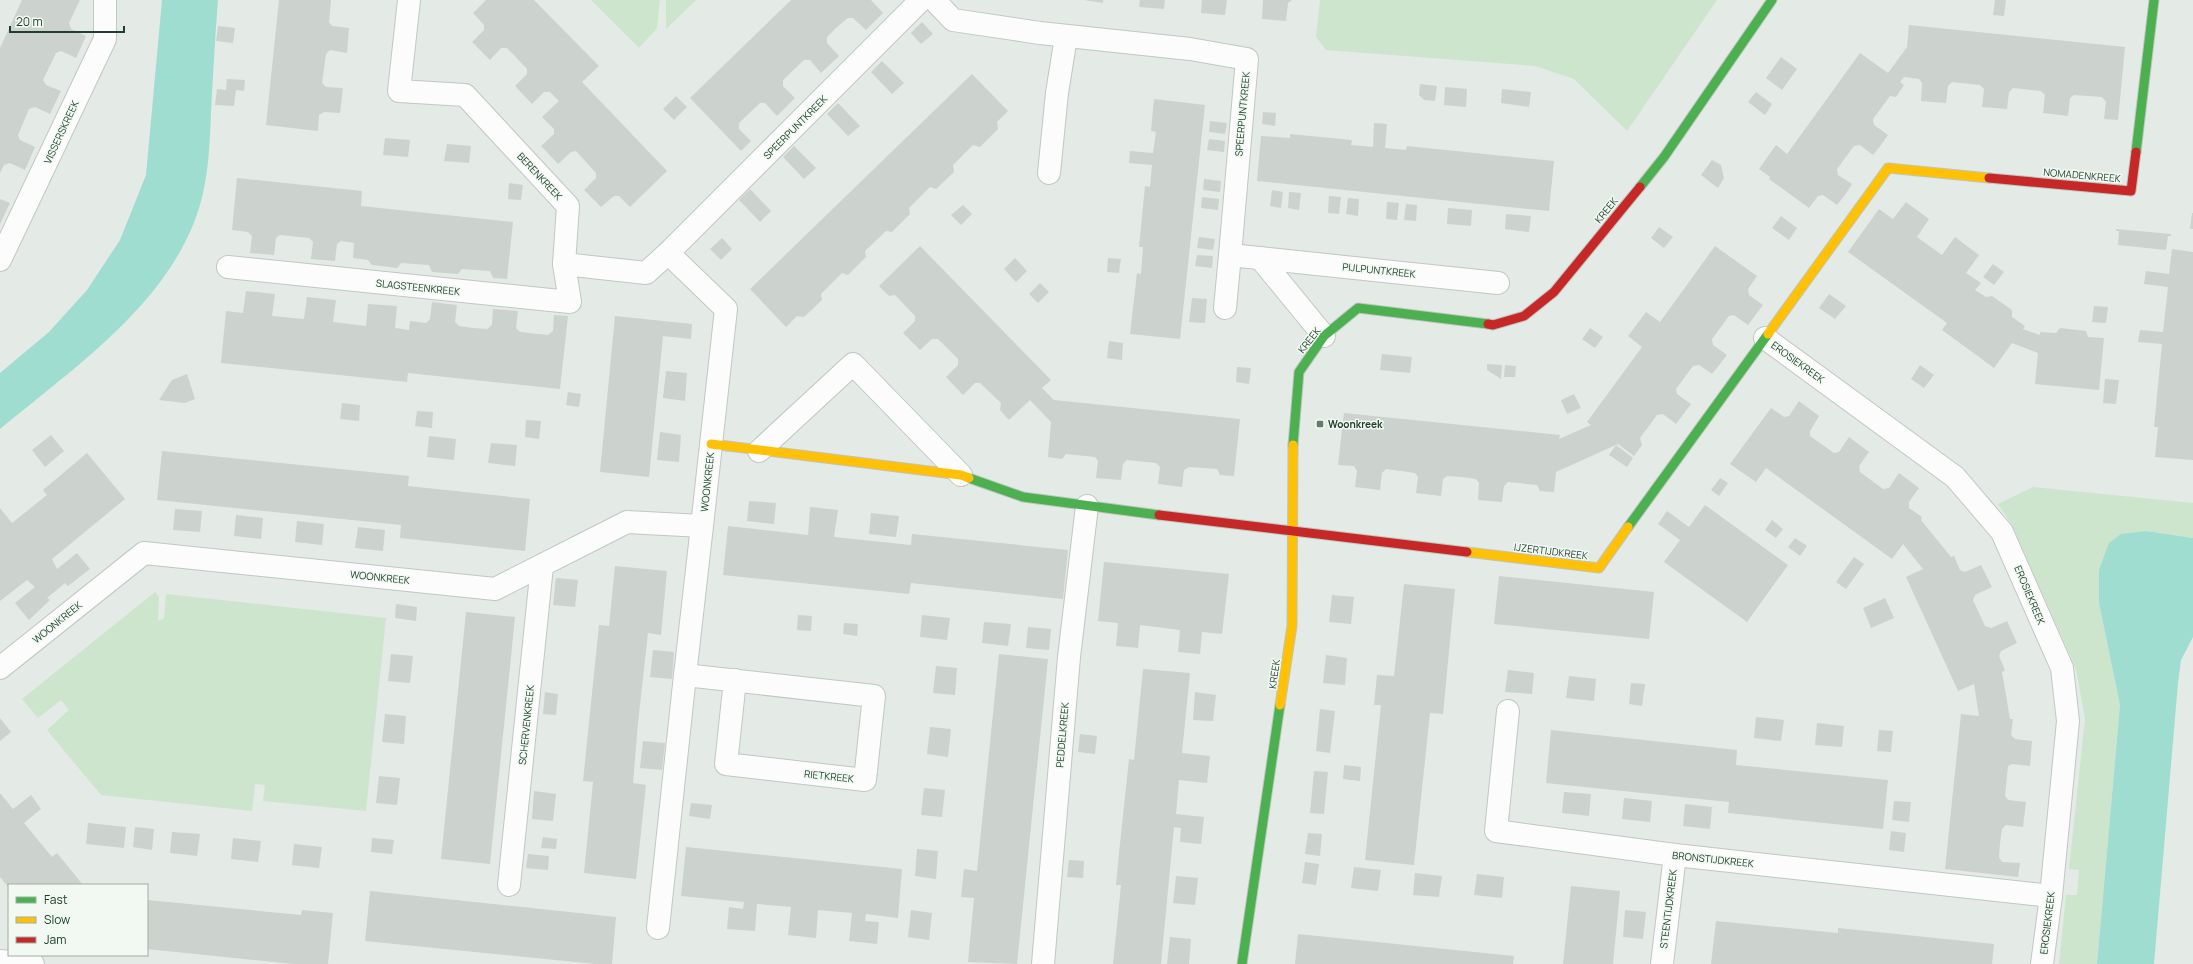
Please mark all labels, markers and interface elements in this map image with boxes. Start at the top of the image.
scale bar [10,8,124,34]
text: 20 m [16,13,43,30]
street label: SPEERPUNTKREEK [1231,71,1253,157]
street label: SPEERPUNTKREEK [760,92,830,162]
street label: VISSERSKREEK [40,98,82,166]
street label: BERENKREEK [514,149,566,203]
street label: NOMADENKREEK [2043,165,2121,185]
street label: KREEK [1591,194,1621,226]
street label: PIJLPUNTKREEK [1342,259,1416,281]
street label: SLAGSTEENKREEK [375,276,461,298]
street label: KREEK [1294,324,1324,356]
street label: EROSIEKREEK [1768,338,1828,386]
place label: Woonkreek [1328,417,1383,431]
marker: Woonkreek [1315,419,1325,429]
street label: WOONKREEK [697,451,717,513]
street label: IJZERTIJDKREEK [1513,540,1589,562]
street label: EROSIEKREEK [2011,563,2049,627]
street label: WOONKREEK [349,567,411,587]
street label: WOONKREEK [29,598,85,646]
street label: KREEK [1265,658,1283,690]
street label: SCHERVENKREEK [515,684,537,766]
street label: PEDDELKREEK [1052,702,1072,768]
street label: RIETKREEK [803,766,855,786]
street label: BRONSTIJDKREEK [1672,848,1755,870]
street label: STEENTIJDKREEK [1656,869,1680,949]
legend [8,884,148,956]
text: Fast [44,891,68,908]
street label: EROSIEKREEK [2036,891,2058,955]
text: Slow [44,911,70,928]
text: Jam [44,931,66,948]

